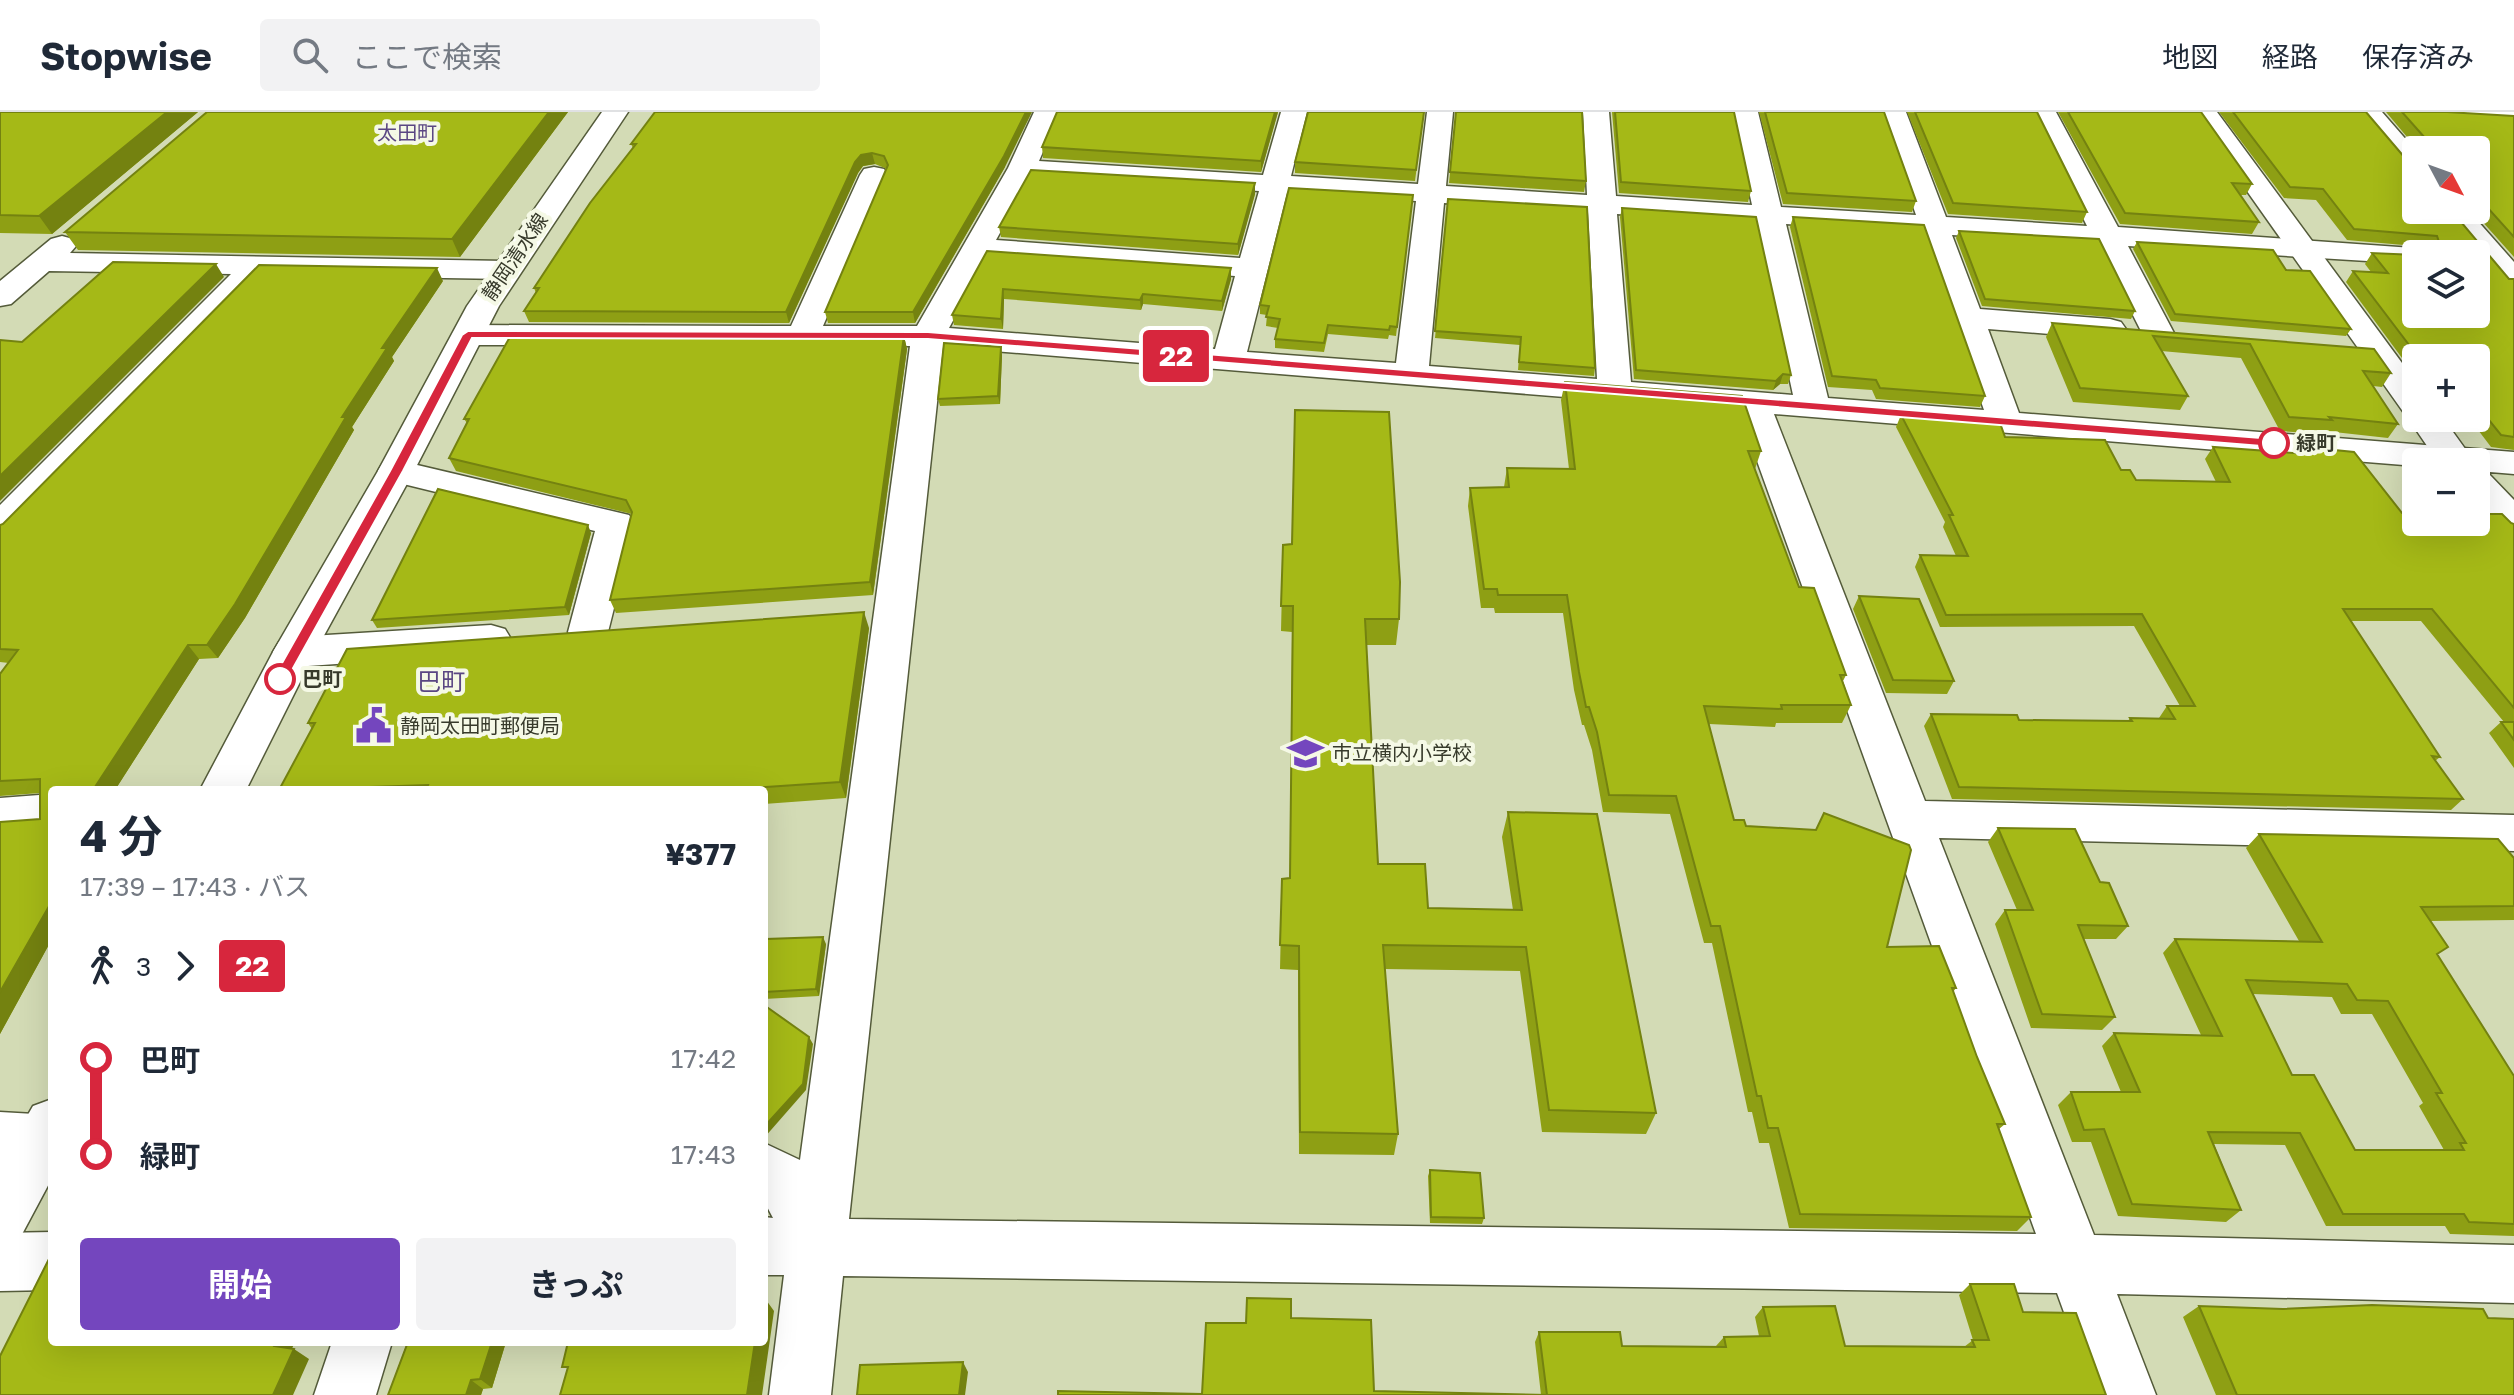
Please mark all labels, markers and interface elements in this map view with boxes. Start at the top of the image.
search box [260,19,820,91]
text: Stopwise [40,33,212,78]
icon: search [288,33,332,77]
text: ここで検索 [352,39,502,75]
text: 地図 [2162,40,2218,73]
text: 経路 [2262,40,2318,73]
text: 保存済み [2362,40,2474,73]
district label: 太田町 [377,120,437,144]
north arrow [2402,136,2490,224]
map controls [2402,136,2490,536]
street label: 静岡清水線 [476,208,552,305]
button: layers [2402,240,2490,328]
line badge: 22 [1140,330,1212,382]
text: 22 [1159,339,1193,372]
button: + [2402,344,2490,432]
marker: 緑町 [2259,428,2289,458]
place label: 緑町 [2296,430,2336,454]
button: − [2402,448,2490,536]
marker: 巴町 [265,664,295,694]
place label: 巴町 [302,666,342,690]
district label: 巴町 [417,666,465,695]
public building icon: 静岡太田町郵便局 [355,707,393,745]
place label: 静岡太田町郵便局 [400,713,560,737]
school or university icon: 市立横内小学校 [1287,734,1325,772]
place label: 市立横内小学校 [1332,740,1472,764]
text: 4 分 [80,809,163,862]
text: ¥377 [665,836,736,872]
text: 17:39 – 17:43 · バス [80,871,310,902]
icon: walk [80,944,124,988]
icon: forward [163,944,207,988]
text: 22 [235,949,269,982]
text: 3 [136,951,151,982]
text: 巴町 [140,1042,200,1078]
text: 17:42 [671,1043,736,1074]
text: 緑町 [140,1138,200,1174]
text: 17:43 [671,1139,736,1170]
button: 開始 [80,1238,400,1330]
button: きっぷ [416,1238,736,1330]

